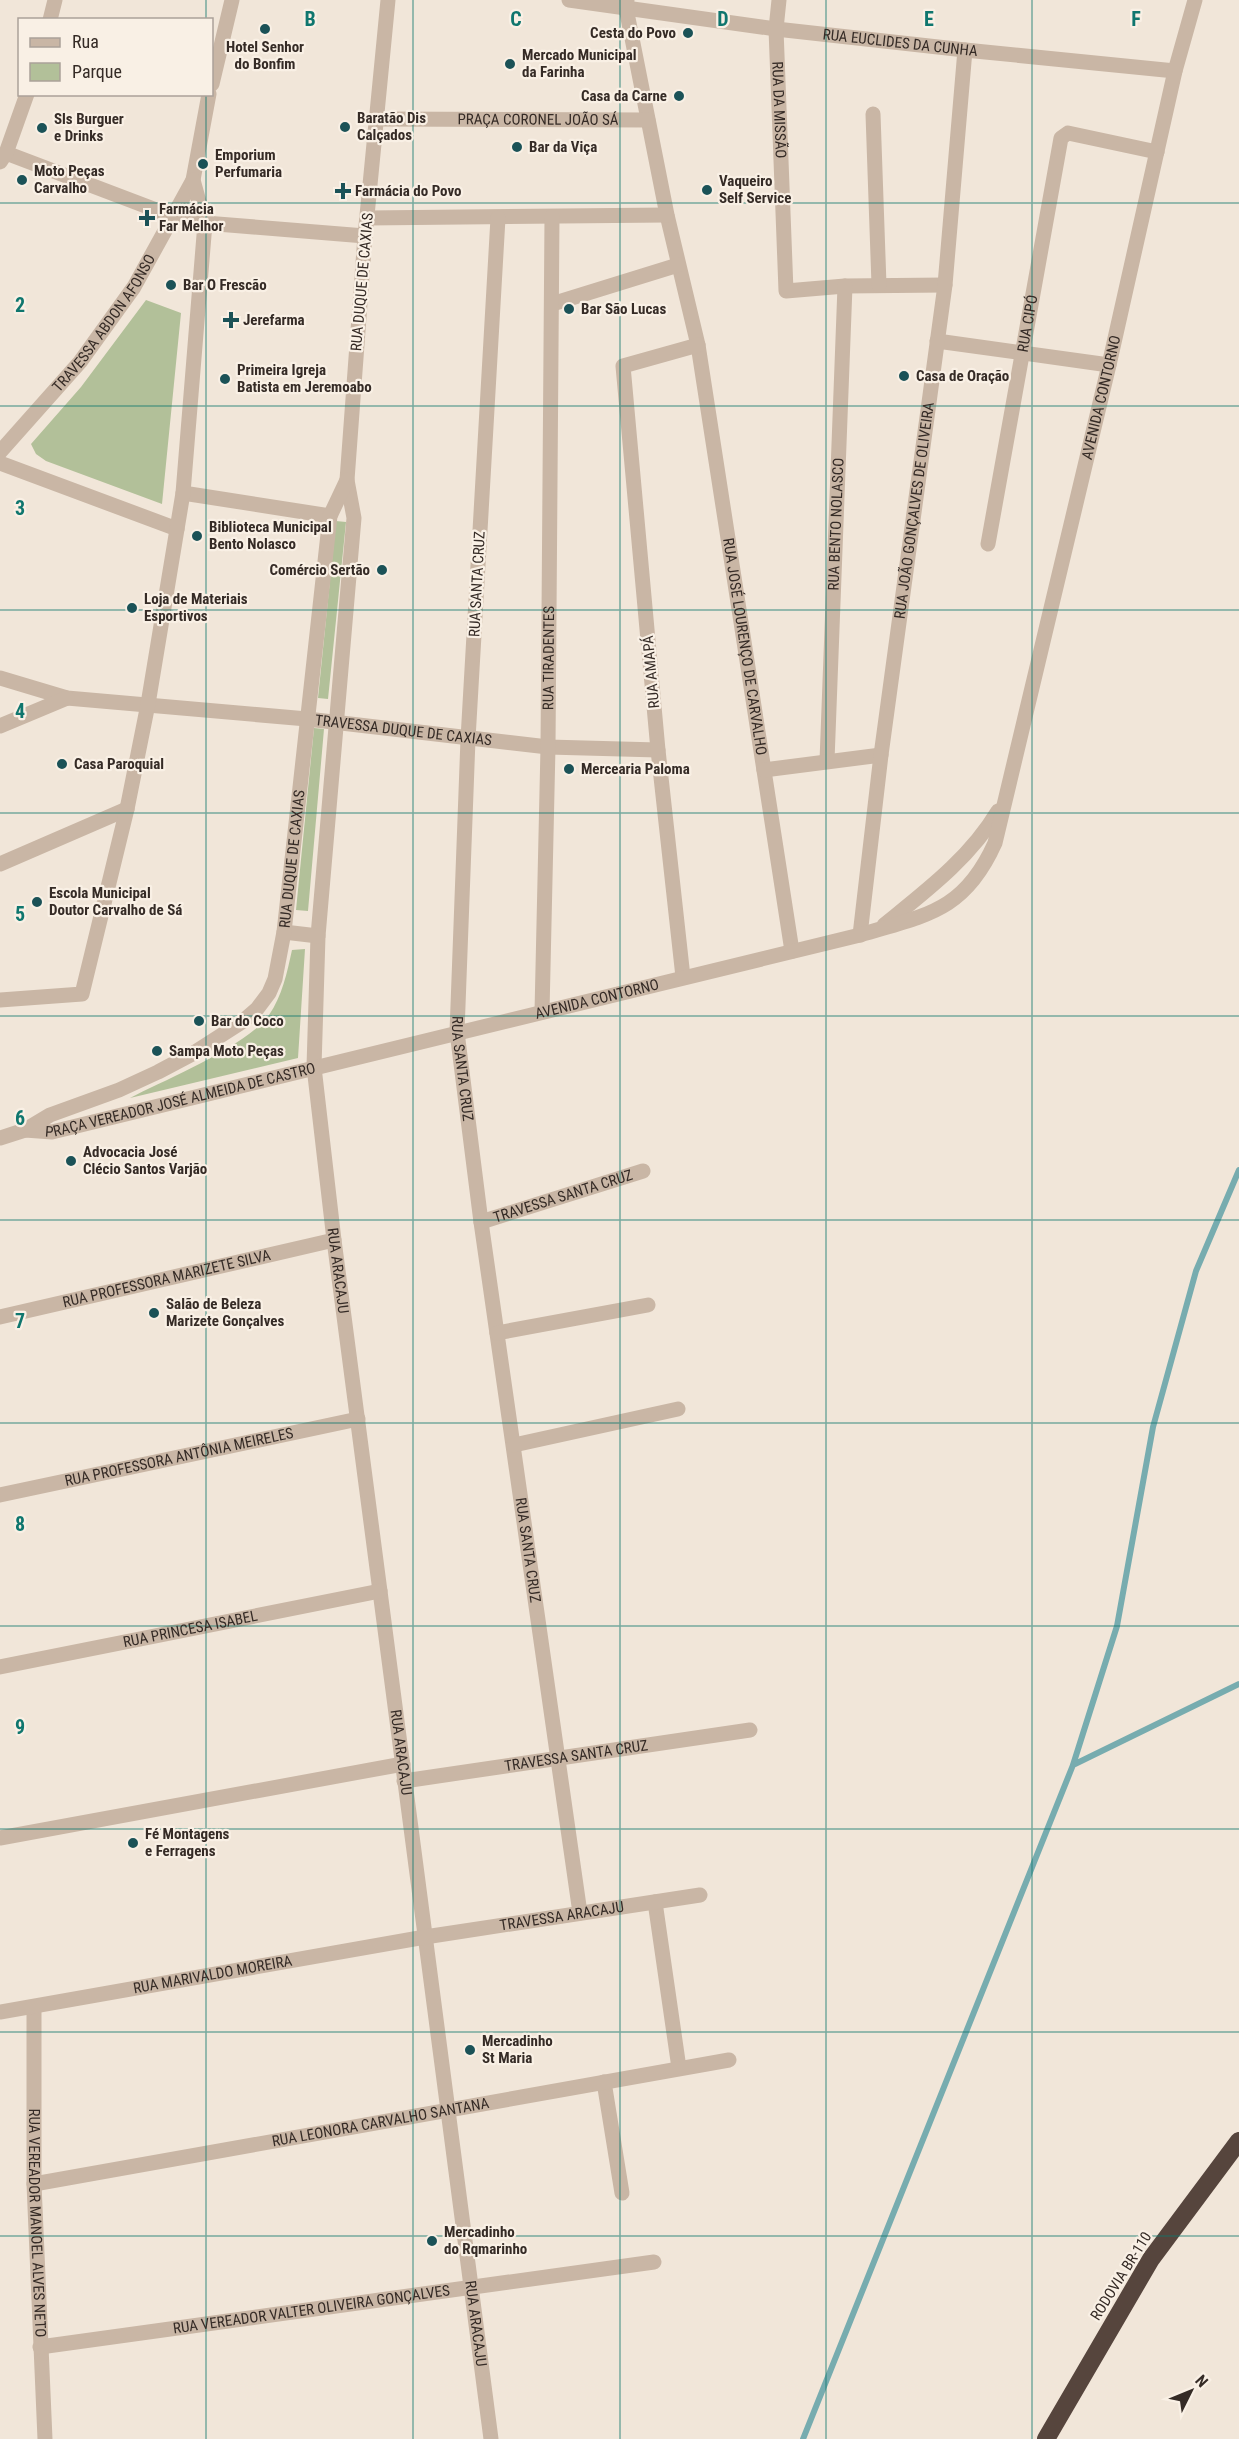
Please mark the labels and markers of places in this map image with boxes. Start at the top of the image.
marker: Hotel Senhor do Bonfim [258,22,272,36]
place label: Cesta do Povo [590,24,676,42]
marker: Cesta do Povo [681,26,695,40]
place label: Hotel Senhor do Bonfim [226,38,304,73]
place label: Mercado Municipal da Farinha [522,46,637,81]
marker: Mercado Municipal da Farinha [503,57,517,71]
place label: Casa da Carne [581,87,667,105]
marker: Casa da Carne [672,89,686,103]
place label: Baratão Dis Calçados [357,109,426,144]
place label: Sls Burguer e Drinks [54,110,124,145]
marker: Baratão Dis Calçados [338,120,352,134]
marker: Sls Burguer e Drinks [35,121,49,135]
place label: Bar da Viça [529,138,597,156]
marker: Bar da Viça [510,140,524,154]
place label: Emporium Perfumaria [215,146,282,181]
marker: Emporium Perfumaria [196,157,210,171]
place label: Moto Peças Carvalho [34,162,105,197]
place label: Vaqueiro Self Service [719,172,791,207]
marker: Moto Peças Carvalho [15,173,29,187]
place label: Farmácia do Povo [355,182,462,200]
marker: Vaqueiro Self Service [700,183,714,197]
marker: Farmácia do Povo [336,184,350,198]
place label: Farmácia Far Melhor [159,200,224,235]
marker: Farmácia Far Melhor [140,211,154,225]
place label: Bar O Frescão [183,276,267,294]
marker: Bar O Frescão [164,278,178,292]
place label: Bar São Lucas [581,300,666,318]
marker: Bar São Lucas [562,302,576,316]
place label: Jerefarma [243,311,305,329]
marker: Jerefarma [224,313,238,327]
place label: Primeira Igreja Batista em Jeremoabo [237,361,372,396]
place label: Casa de Oração [916,367,1009,385]
marker: Casa de Oração [897,369,911,383]
marker: Primeira Igreja Batista em Jeremoabo [218,372,232,386]
place label: Biblioteca Municipal Bento Nolasco [209,518,332,553]
marker: Biblioteca Municipal Bento Nolasco [190,529,204,543]
place label: Comércio Sertão [270,561,370,579]
marker: Comércio Sertão [375,563,389,577]
place label: Loja de Materiais Esportivos [144,590,248,625]
marker: Loja de Materiais Esportivos [125,601,139,615]
place label: Casa Paroquial [74,755,164,773]
marker: Casa Paroquial [55,757,69,771]
place label: Mercearia Paloma [581,760,690,778]
marker: Mercearia Paloma [562,762,576,776]
place label: Escola Municipal Doutor Carvalho de Sá [49,884,182,919]
marker: Escola Municipal Doutor Carvalho de Sá [30,895,44,909]
place label: Bar do Coco [211,1012,284,1030]
marker: Bar do Coco [192,1014,206,1028]
place label: Sampa Moto Peças [169,1042,284,1060]
marker: Sampa Moto Peças [150,1044,164,1058]
place label: Advocacia José Clécio Santos Varjão [83,1143,207,1178]
marker: Advocacia José Clécio Santos Varjão [64,1154,78,1168]
place label: Salão de Beleza Marizete Gonçalves [166,1295,284,1330]
marker: Salão de Beleza Marizete Gonçalves [147,1306,161,1320]
place label: Fé Montagens e Ferragens [145,1825,230,1860]
marker: Fé Montagens e Ferragens [126,1836,140,1850]
place label: Mercadinho St Maria [482,2032,553,2067]
marker: Mercadinho St Maria [463,2043,477,2057]
place label: Mercadinho do Rqmarinho [444,2223,527,2258]
marker: Mercadinho do Rqmarinho [425,2234,439,2248]

